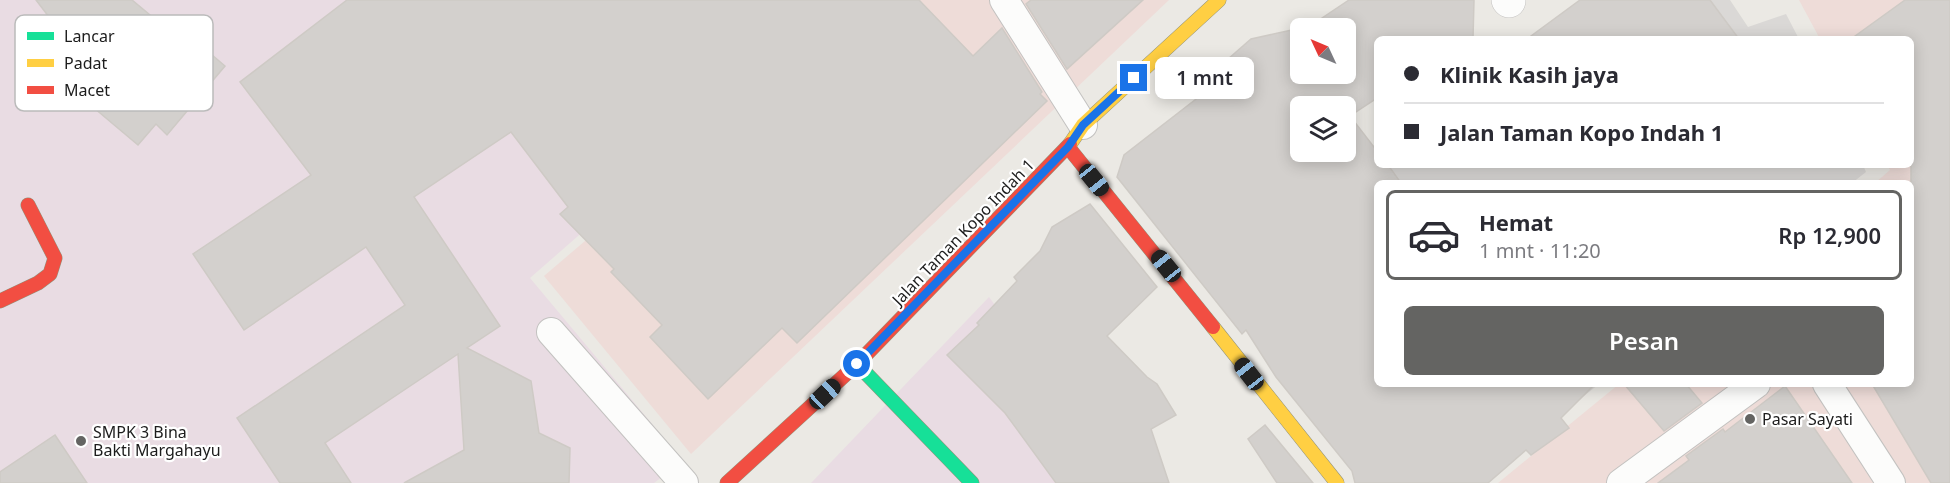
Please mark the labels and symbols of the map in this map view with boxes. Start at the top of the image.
legend [15,15,213,111]
north arrow [1290,18,1356,84]
text: Lancar [64,25,115,47]
text: Padat [64,52,107,74]
callout: 1 mnt [1155,57,1254,99]
route end [1120,64,1147,91]
text: Macet [64,79,110,101]
street label: Jalan Taman Kopo Indah 1 [886,154,1039,311]
car [1076,160,1112,200]
car [1148,246,1184,286]
route start [843,350,870,377]
car [1231,354,1267,394]
car [806,375,844,413]
place label: Pasar Sayati [1762,408,1853,430]
marker: Pasar Sayati [1743,412,1757,426]
place label: SMPK 3 Bina Bakti Margahayu [93,421,221,461]
marker: SMPK 3 Bina Bakti Margahayu [74,434,88,448]

